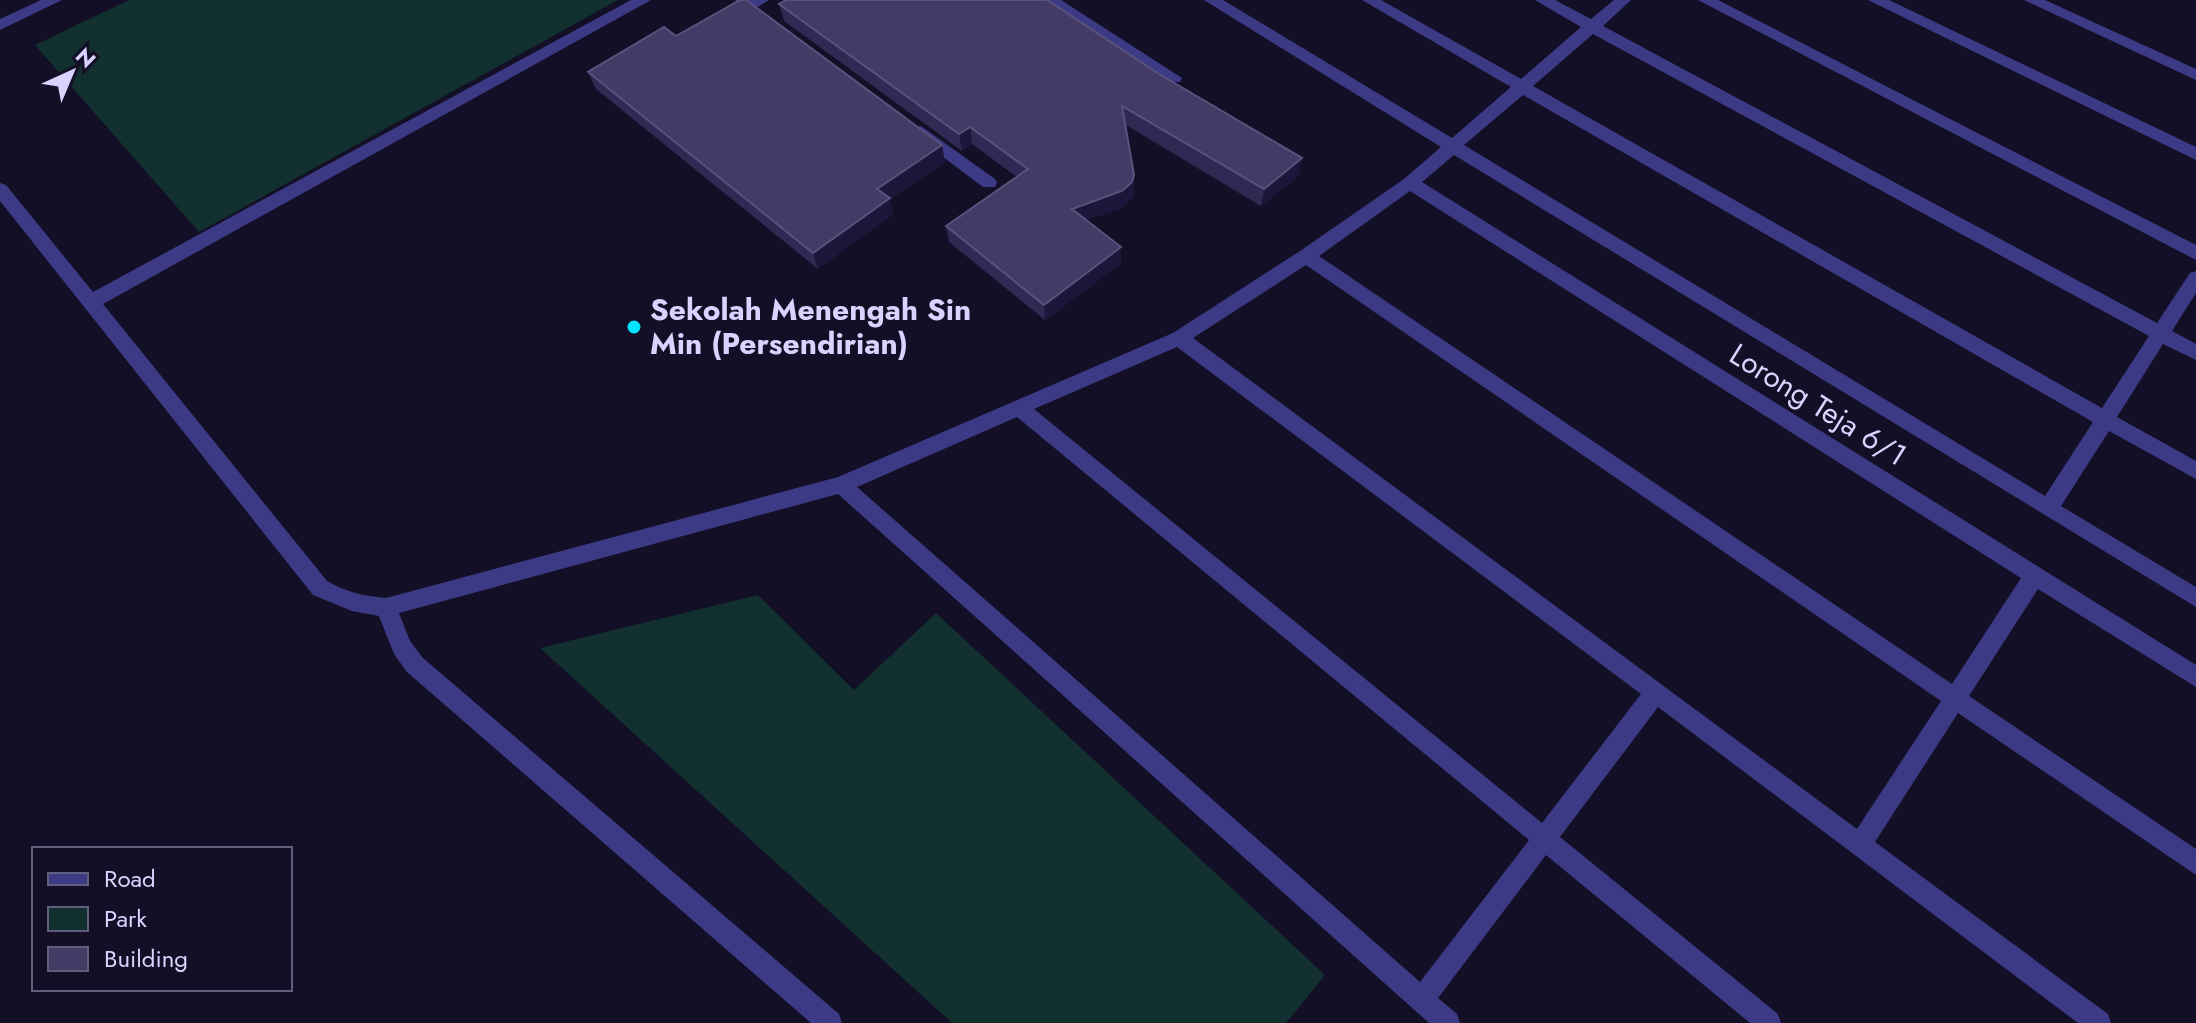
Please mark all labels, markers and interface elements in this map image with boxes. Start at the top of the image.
north arrow [32,32,112,112]
text: N [68,40,103,75]
place label: Sekolah Menengah Sin Min (Persendirian) [650,288,971,365]
marker: Sekolah Menengah Sin Min (Persendirian) [625,318,643,336]
street label: Lorong Teja 6/1 [1721,333,1915,476]
legend [32,847,292,991]
text: Road [104,861,156,896]
text: Park [104,901,147,936]
text: Building [104,941,188,976]

